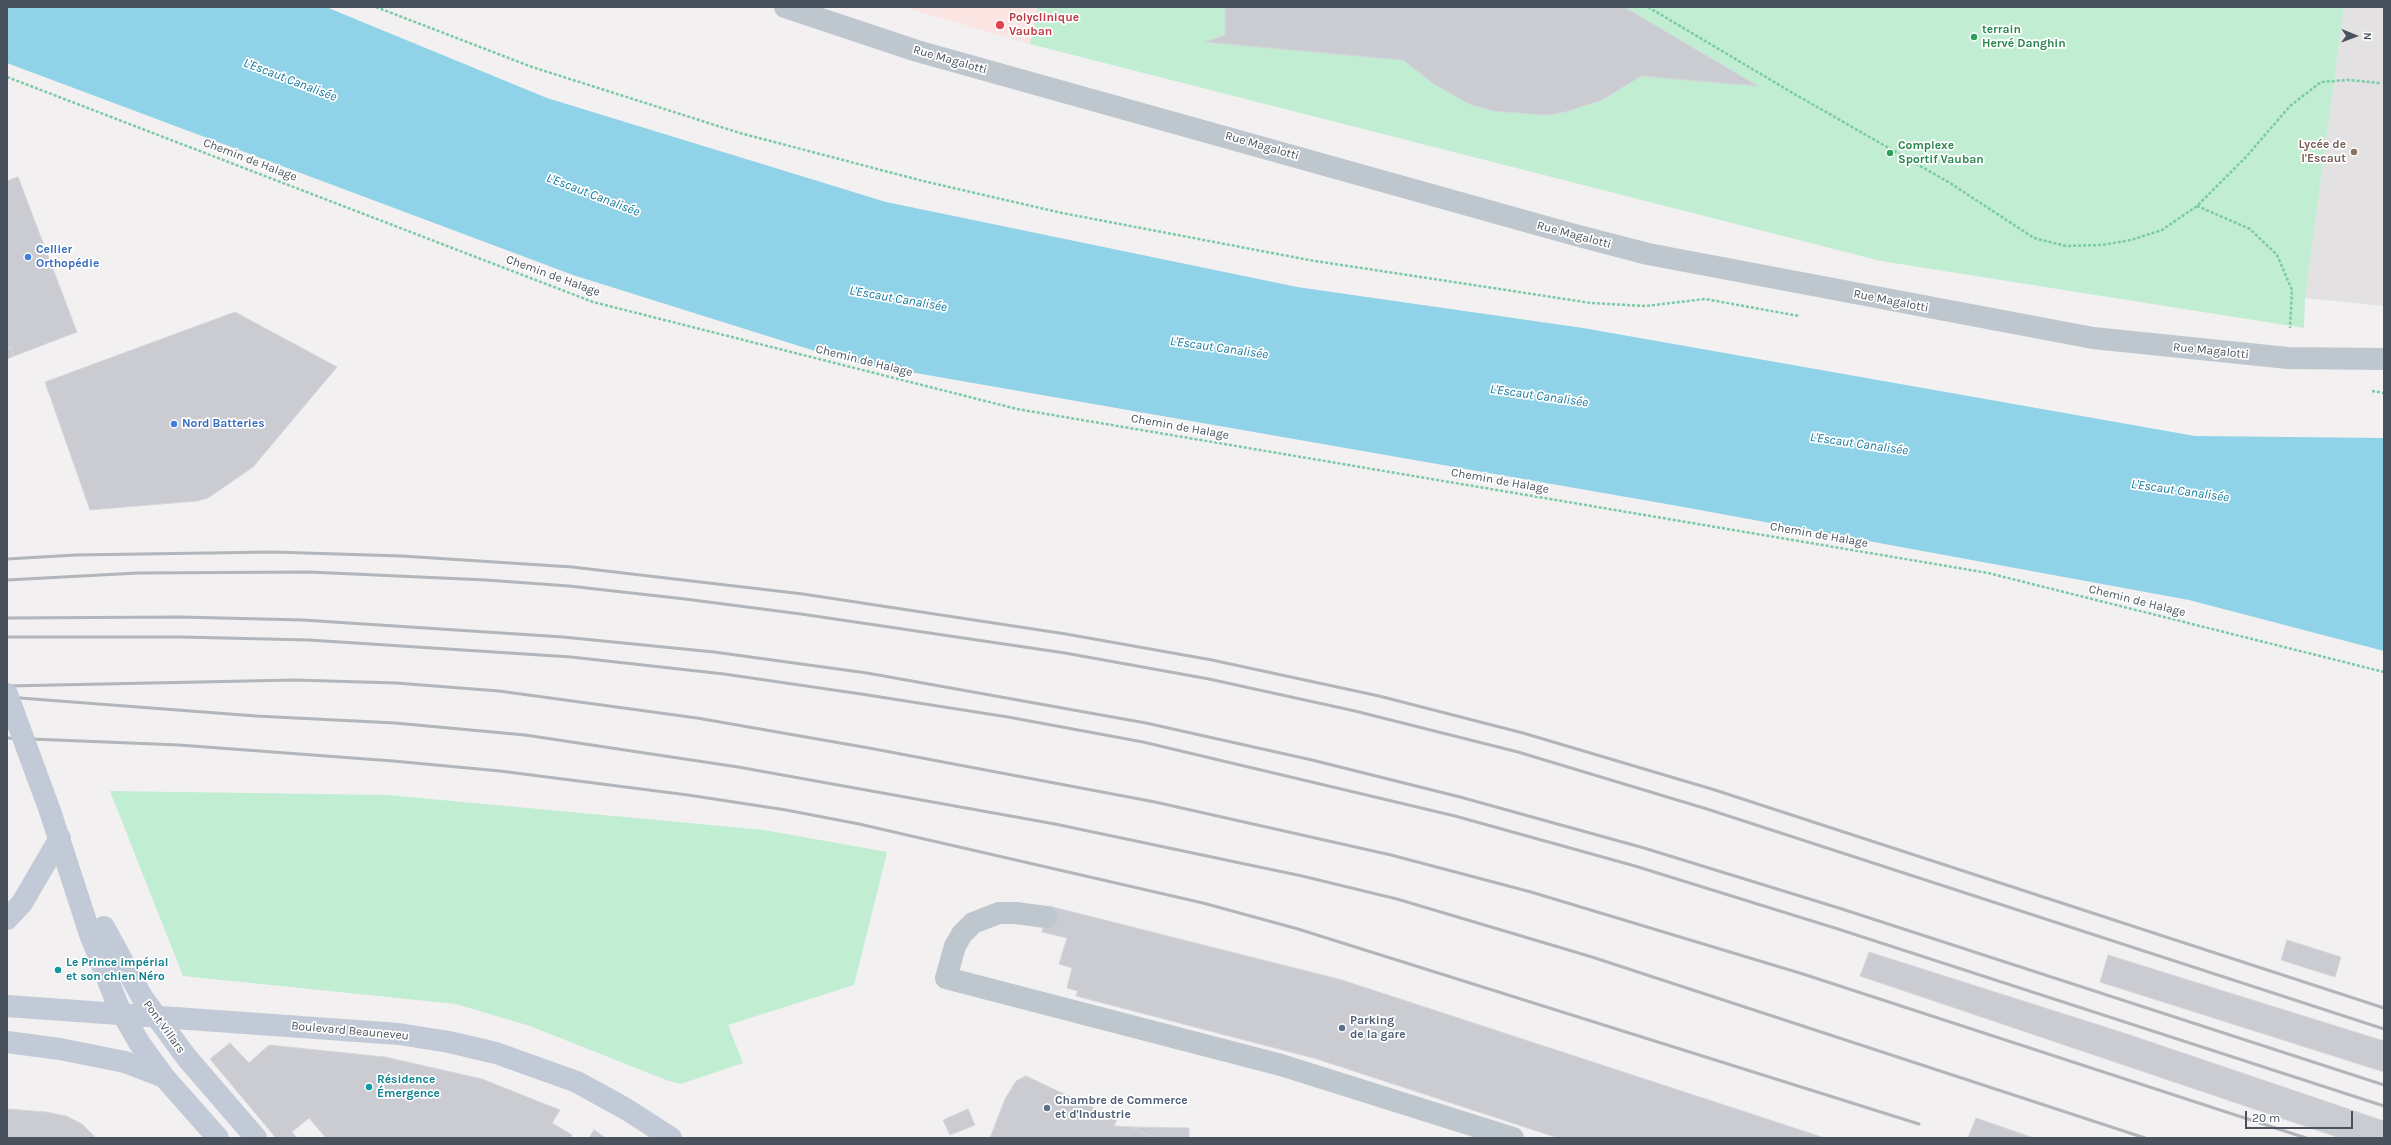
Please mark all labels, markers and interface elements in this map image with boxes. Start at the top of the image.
place label: Polyclinique Vauban [1009,11,1079,39]
north arrow [2335,16,2375,56]
marker: Polyclinique Vauban [994,19,1006,31]
place label: terrain Hervé Danghin [1982,23,2066,51]
marker: terrain Hervé Danghin [1969,32,1979,42]
text: N [2361,32,2374,40]
street label: Rue Magalotti [911,43,989,77]
water label: L'Escaut Canalisée [241,55,339,105]
street label: Rue Magalotti [1223,129,1301,163]
street label: Chemin de Halage [201,135,299,185]
place label: Lycée de l'Escaut [2299,138,2346,166]
place label: Complexe Sportif Vauban [1898,139,1984,167]
marker: Lycée de l'Escaut [2349,147,2359,157]
marker: Complexe Sportif Vauban [1885,148,1895,158]
water label: L'Escaut Canalisée [544,170,642,220]
street label: Rue Magalotti [1535,218,1613,252]
place label: Cellier Orthopédie [36,243,99,271]
marker: Cellier Orthopédie [23,252,33,262]
street label: Chemin de Halage [504,252,602,300]
water label: L'Escaut Canalisée [848,283,948,315]
street label: Rue Magalotti [1852,287,1930,315]
water label: L'Escaut Canalisée [1169,333,1269,363]
street label: Rue Magalotti [2172,340,2250,362]
street label: Chemin de Halage [814,342,914,380]
water label: L'Escaut Canalisée [1489,381,1589,411]
street label: Chemin de Halage [1130,411,1230,443]
place label: Nord Batteries [182,417,264,431]
marker: Nord Batteries [169,419,179,429]
water label: L'Escaut Canalisée [1809,429,1909,459]
street label: Chemin de Halage [1450,465,1550,497]
water label: L'Escaut Canalisée [2130,476,2230,506]
street label: Chemin de Halage [1769,519,1869,551]
street label: Chemin de Halage [2087,582,2187,620]
place label: Le Prince impérial et son chien Néro [66,956,168,984]
marker: Le Prince impérial et son chien Néro [53,965,63,975]
street label: Pont Villars [140,998,188,1056]
place label: Parking de la gare [1350,1014,1406,1042]
street label: Boulevard Beauneveu [291,1019,409,1043]
marker: Parking de la gare [1337,1023,1347,1033]
place label: Résidence Émergence [377,1073,440,1101]
marker: Résidence Émergence [364,1082,374,1092]
place label: Chambre de Commerce et d'Industrie [1055,1094,1188,1122]
marker: Chambre de Commerce et d'Industrie [1042,1103,1052,1113]
scale bar [2247,1103,2355,1129]
text: 20 m [2252,1111,2280,1125]

